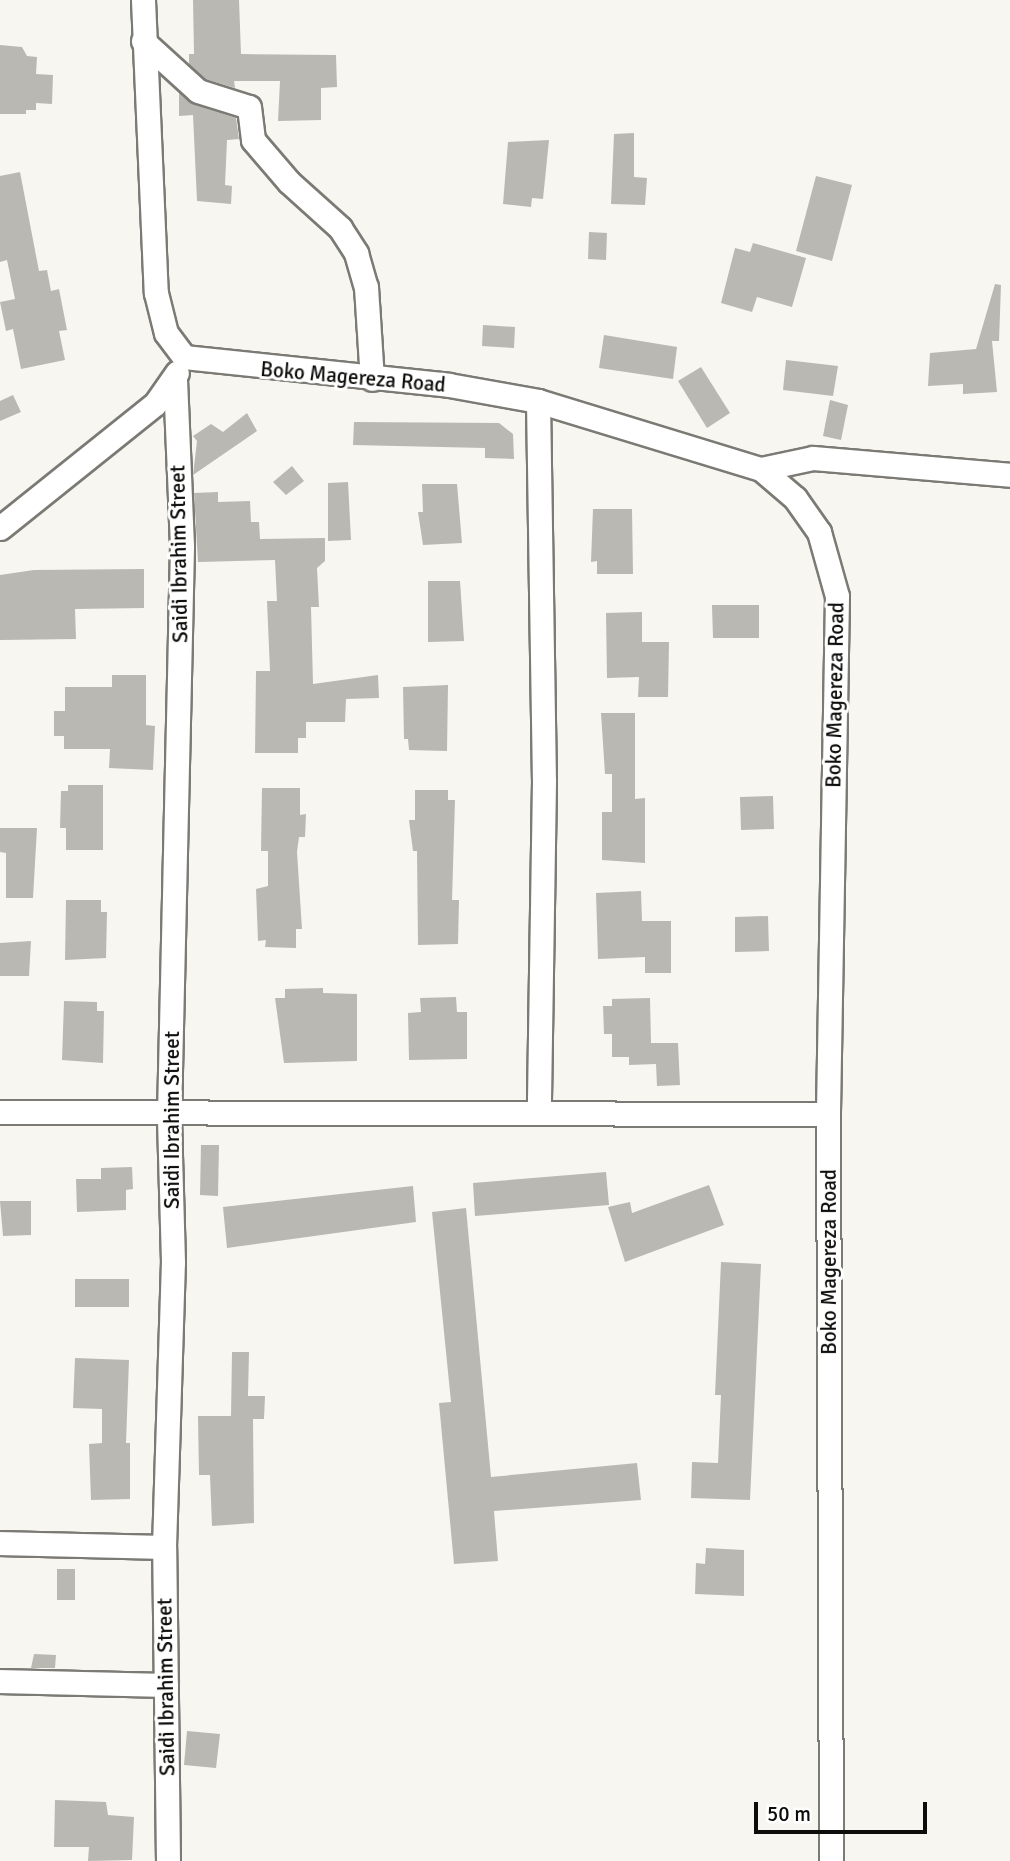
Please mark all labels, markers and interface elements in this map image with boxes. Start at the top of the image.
street label: Boko Magereza Road [259,356,447,398]
street label: Saidi Ibrahim Street [165,465,193,643]
street label: Boko Magereza Road [821,602,849,788]
street label: Saidi Ibrahim Street [159,1031,185,1209]
street label: Boko Magereza Road [816,1169,842,1355]
street label: Saidi Ibrahim Street [152,1598,180,1776]
scale bar [758,1787,931,1831]
text: 50 m [767,1801,811,1827]

